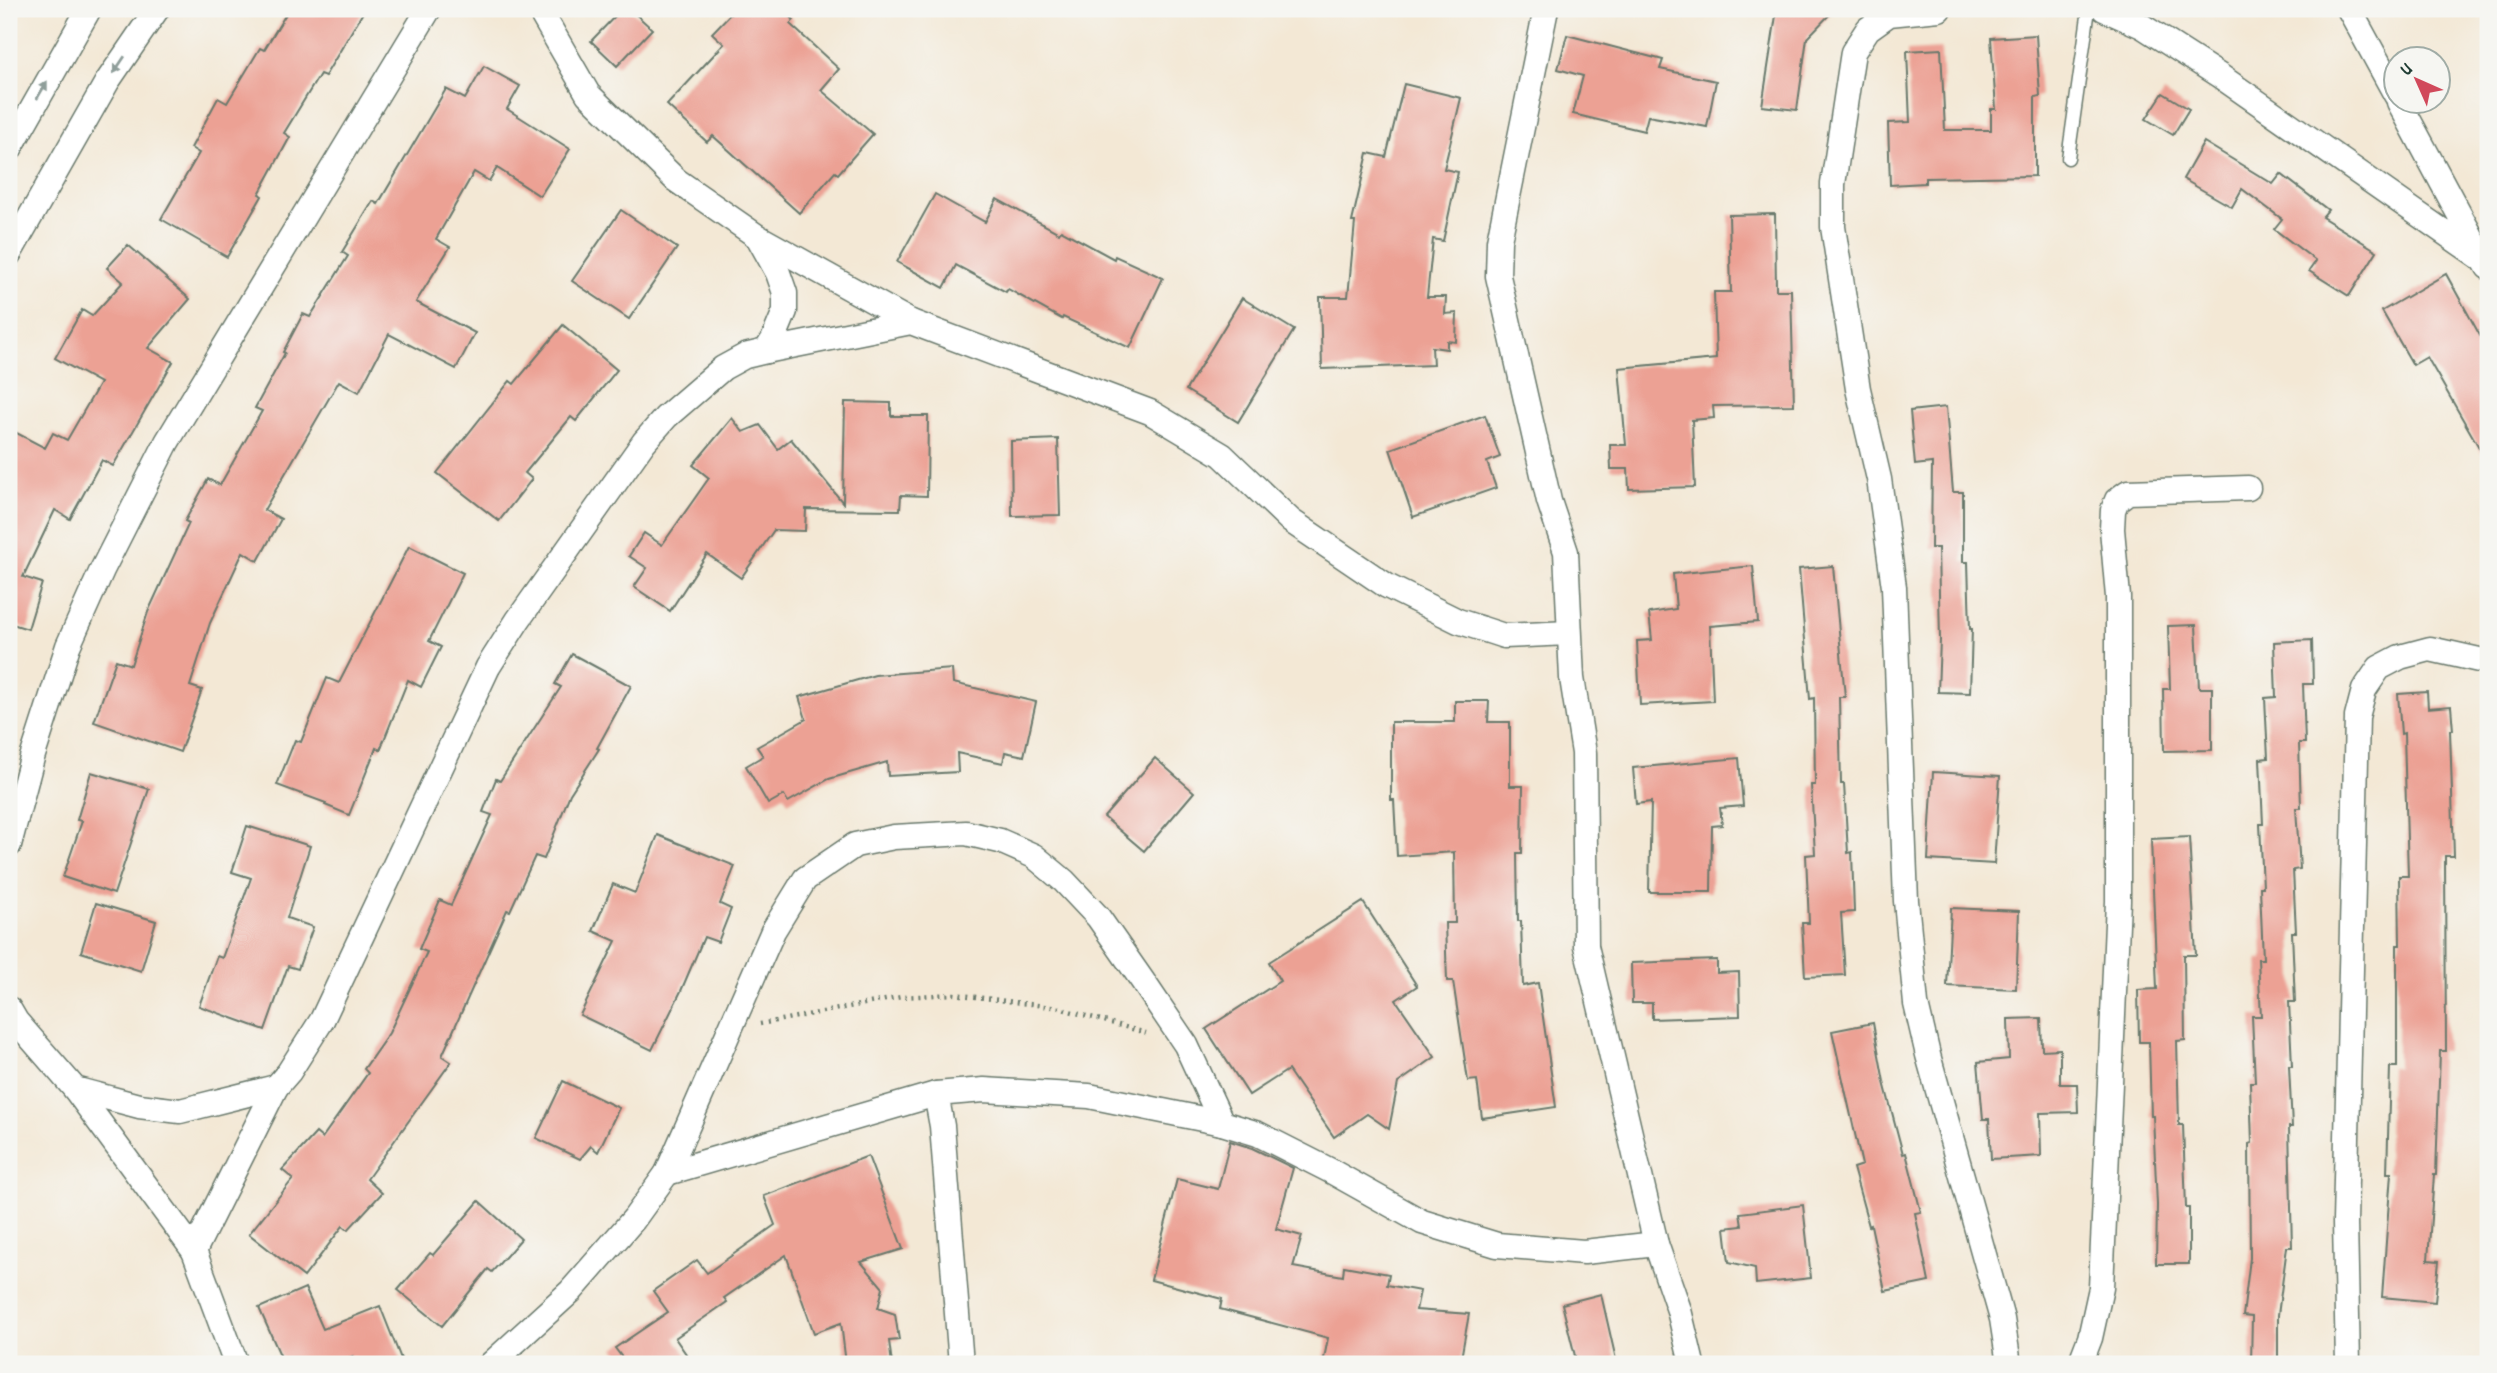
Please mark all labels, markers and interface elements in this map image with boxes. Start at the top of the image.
north arrow [2382,46,2452,116]
one-way arrow [112,56,125,75]
text: U [2395,58,2420,83]
one-way arrow [36,81,48,100]

